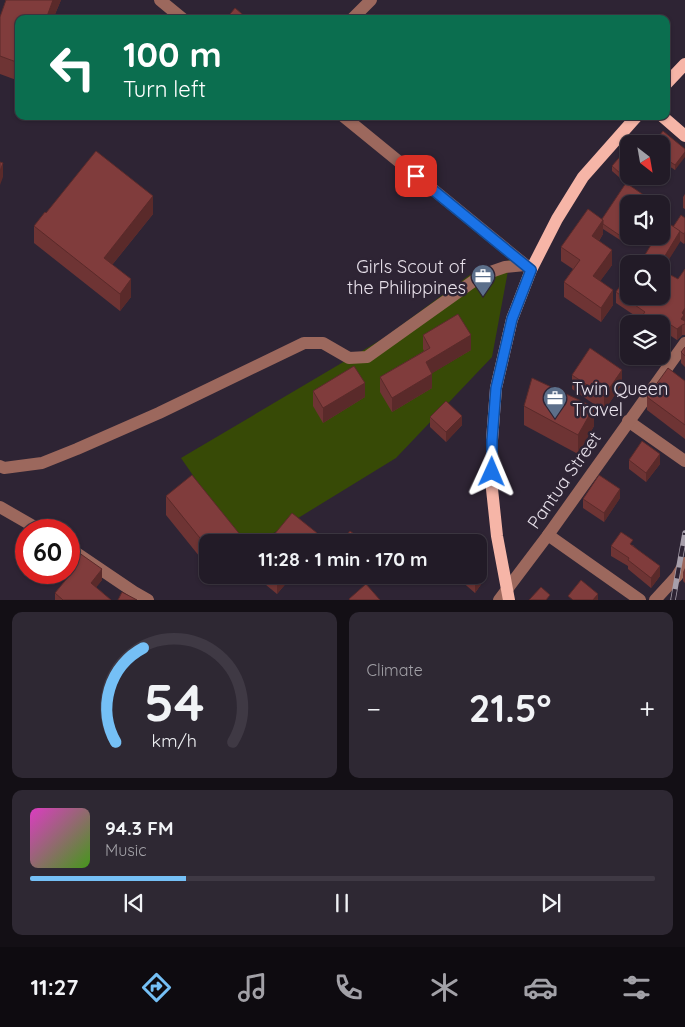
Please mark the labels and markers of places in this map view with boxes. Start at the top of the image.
pin [395,155,437,197]
place label: Girls Scout of the Philippines [347,255,467,299]
office icon: Girls Scout of the Philippines [470,263,496,297]
place label: Twin Queen Travel [572,377,668,421]
office icon: Twin Queen Travel [542,385,568,419]

